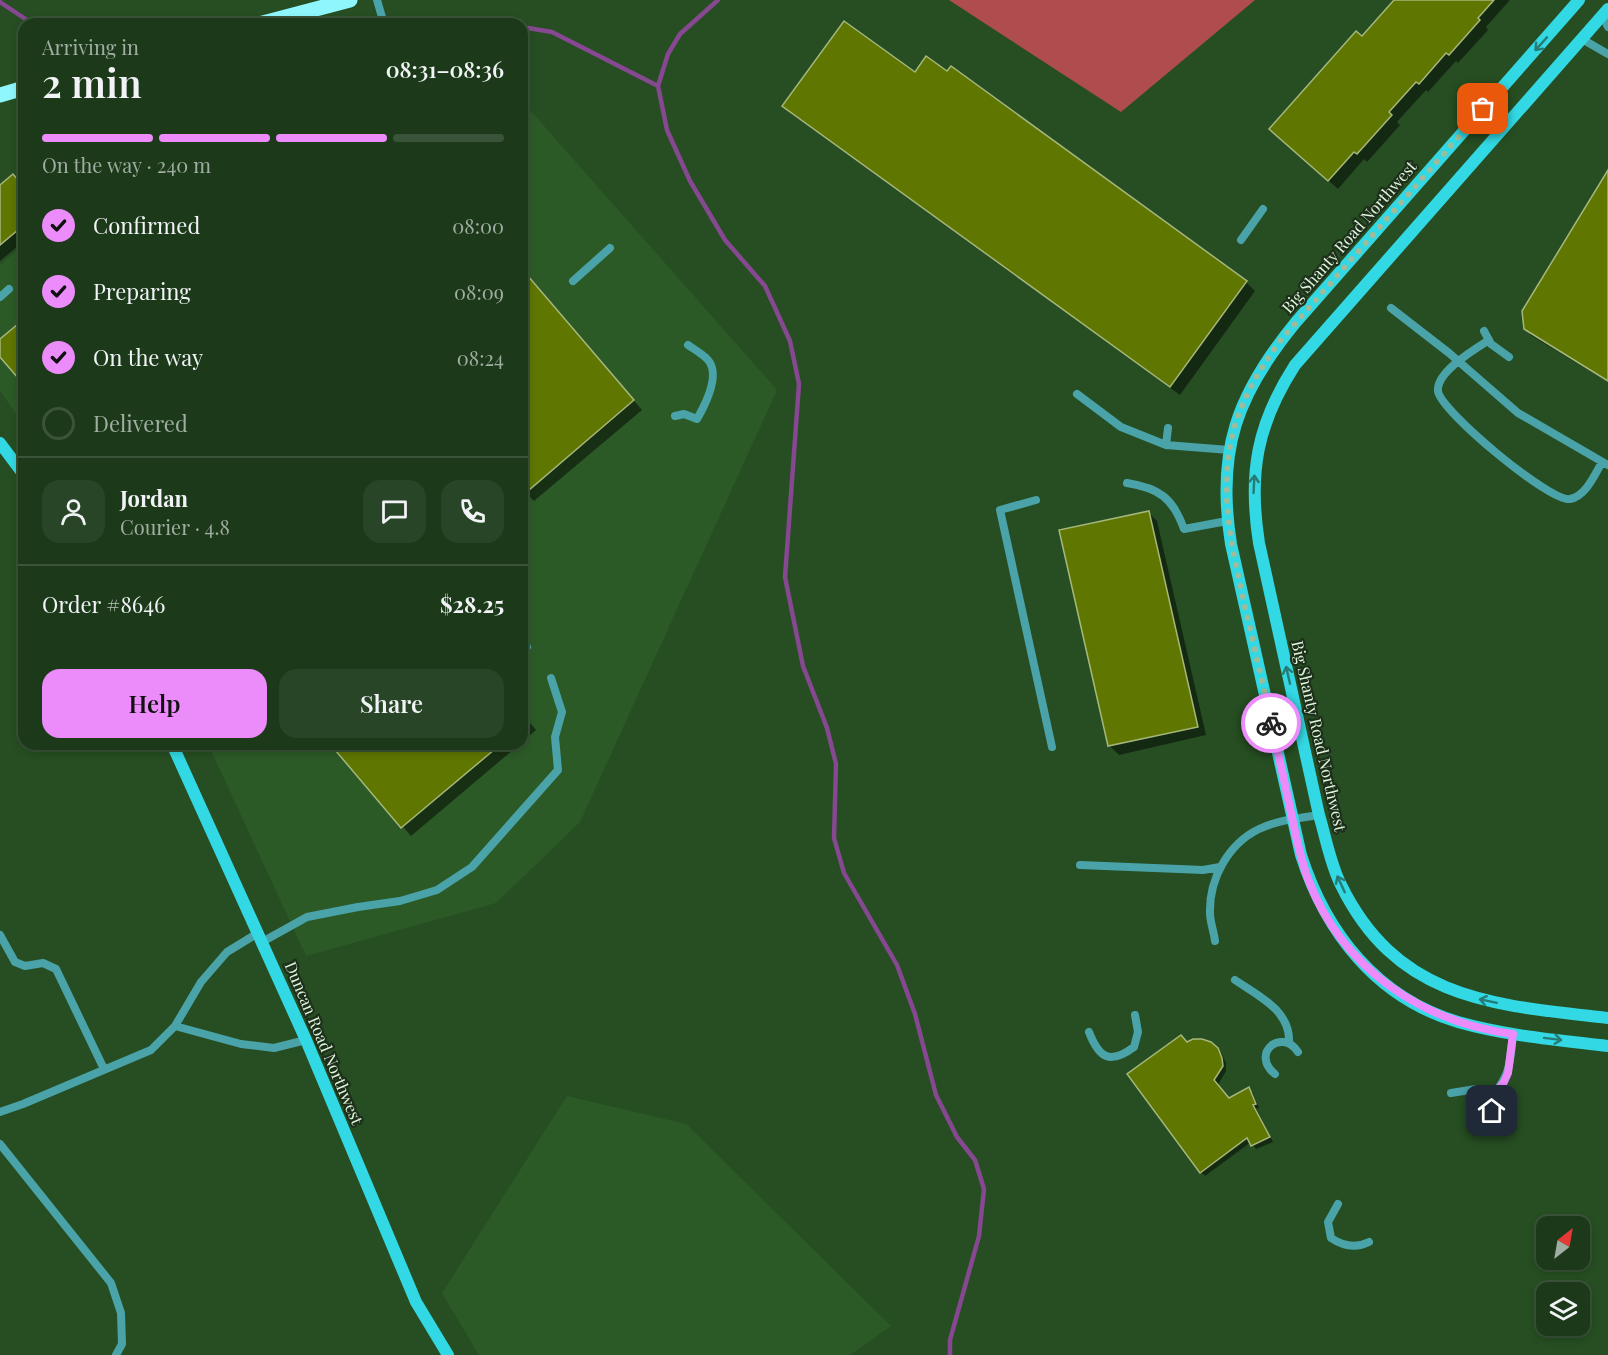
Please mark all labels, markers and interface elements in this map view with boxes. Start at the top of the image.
text: Arriving in [42,33,139,60]
one-way arrow [1534,36,1548,51]
text: 08:31–08:36 [386,54,504,84]
text: 2 min [42,56,142,108]
pin [1457,83,1508,134]
icon: bag [1466,92,1499,125]
text: On the way · 240 m [42,151,211,178]
street label: Big Shanty Road Northwest [1277,156,1421,317]
icon: check [42,209,75,242]
text: Confirmed [93,210,200,240]
text: 08:00 [452,212,504,239]
icon: check [42,275,75,308]
text: Preparing [93,276,191,306]
text: 08:09 [454,278,504,305]
icon: check [42,341,75,374]
text: On the way [93,342,203,372]
text: 08:24 [457,344,504,371]
text: Delivered [93,408,188,438]
one-way arrow [1249,474,1260,494]
button: person [42,480,105,543]
button: chat [363,480,426,543]
button: phone [441,480,504,543]
text: Jordan [120,483,188,513]
text: Courier · 4.8 [120,513,230,540]
text: Order #8646 [42,589,165,619]
text: $28.25 [440,589,504,619]
street label: Big Shanty Road Northwest [1287,638,1352,834]
one-way arrow [1282,666,1294,685]
button: Help [42,669,267,738]
button: Share [279,669,504,738]
courier [1241,693,1301,753]
icon: bike [1255,707,1288,740]
one-way arrow [1334,876,1346,894]
street label: Duncan Road Northwest [281,958,368,1128]
one-way arrow [1479,995,1498,1007]
one-way arrow [1542,1034,1562,1045]
pin [1466,1085,1517,1136]
icon: home [1475,1094,1508,1127]
north arrow [1536,1216,1590,1270]
map controls [1536,1216,1590,1336]
button: layers [1536,1282,1590,1336]

